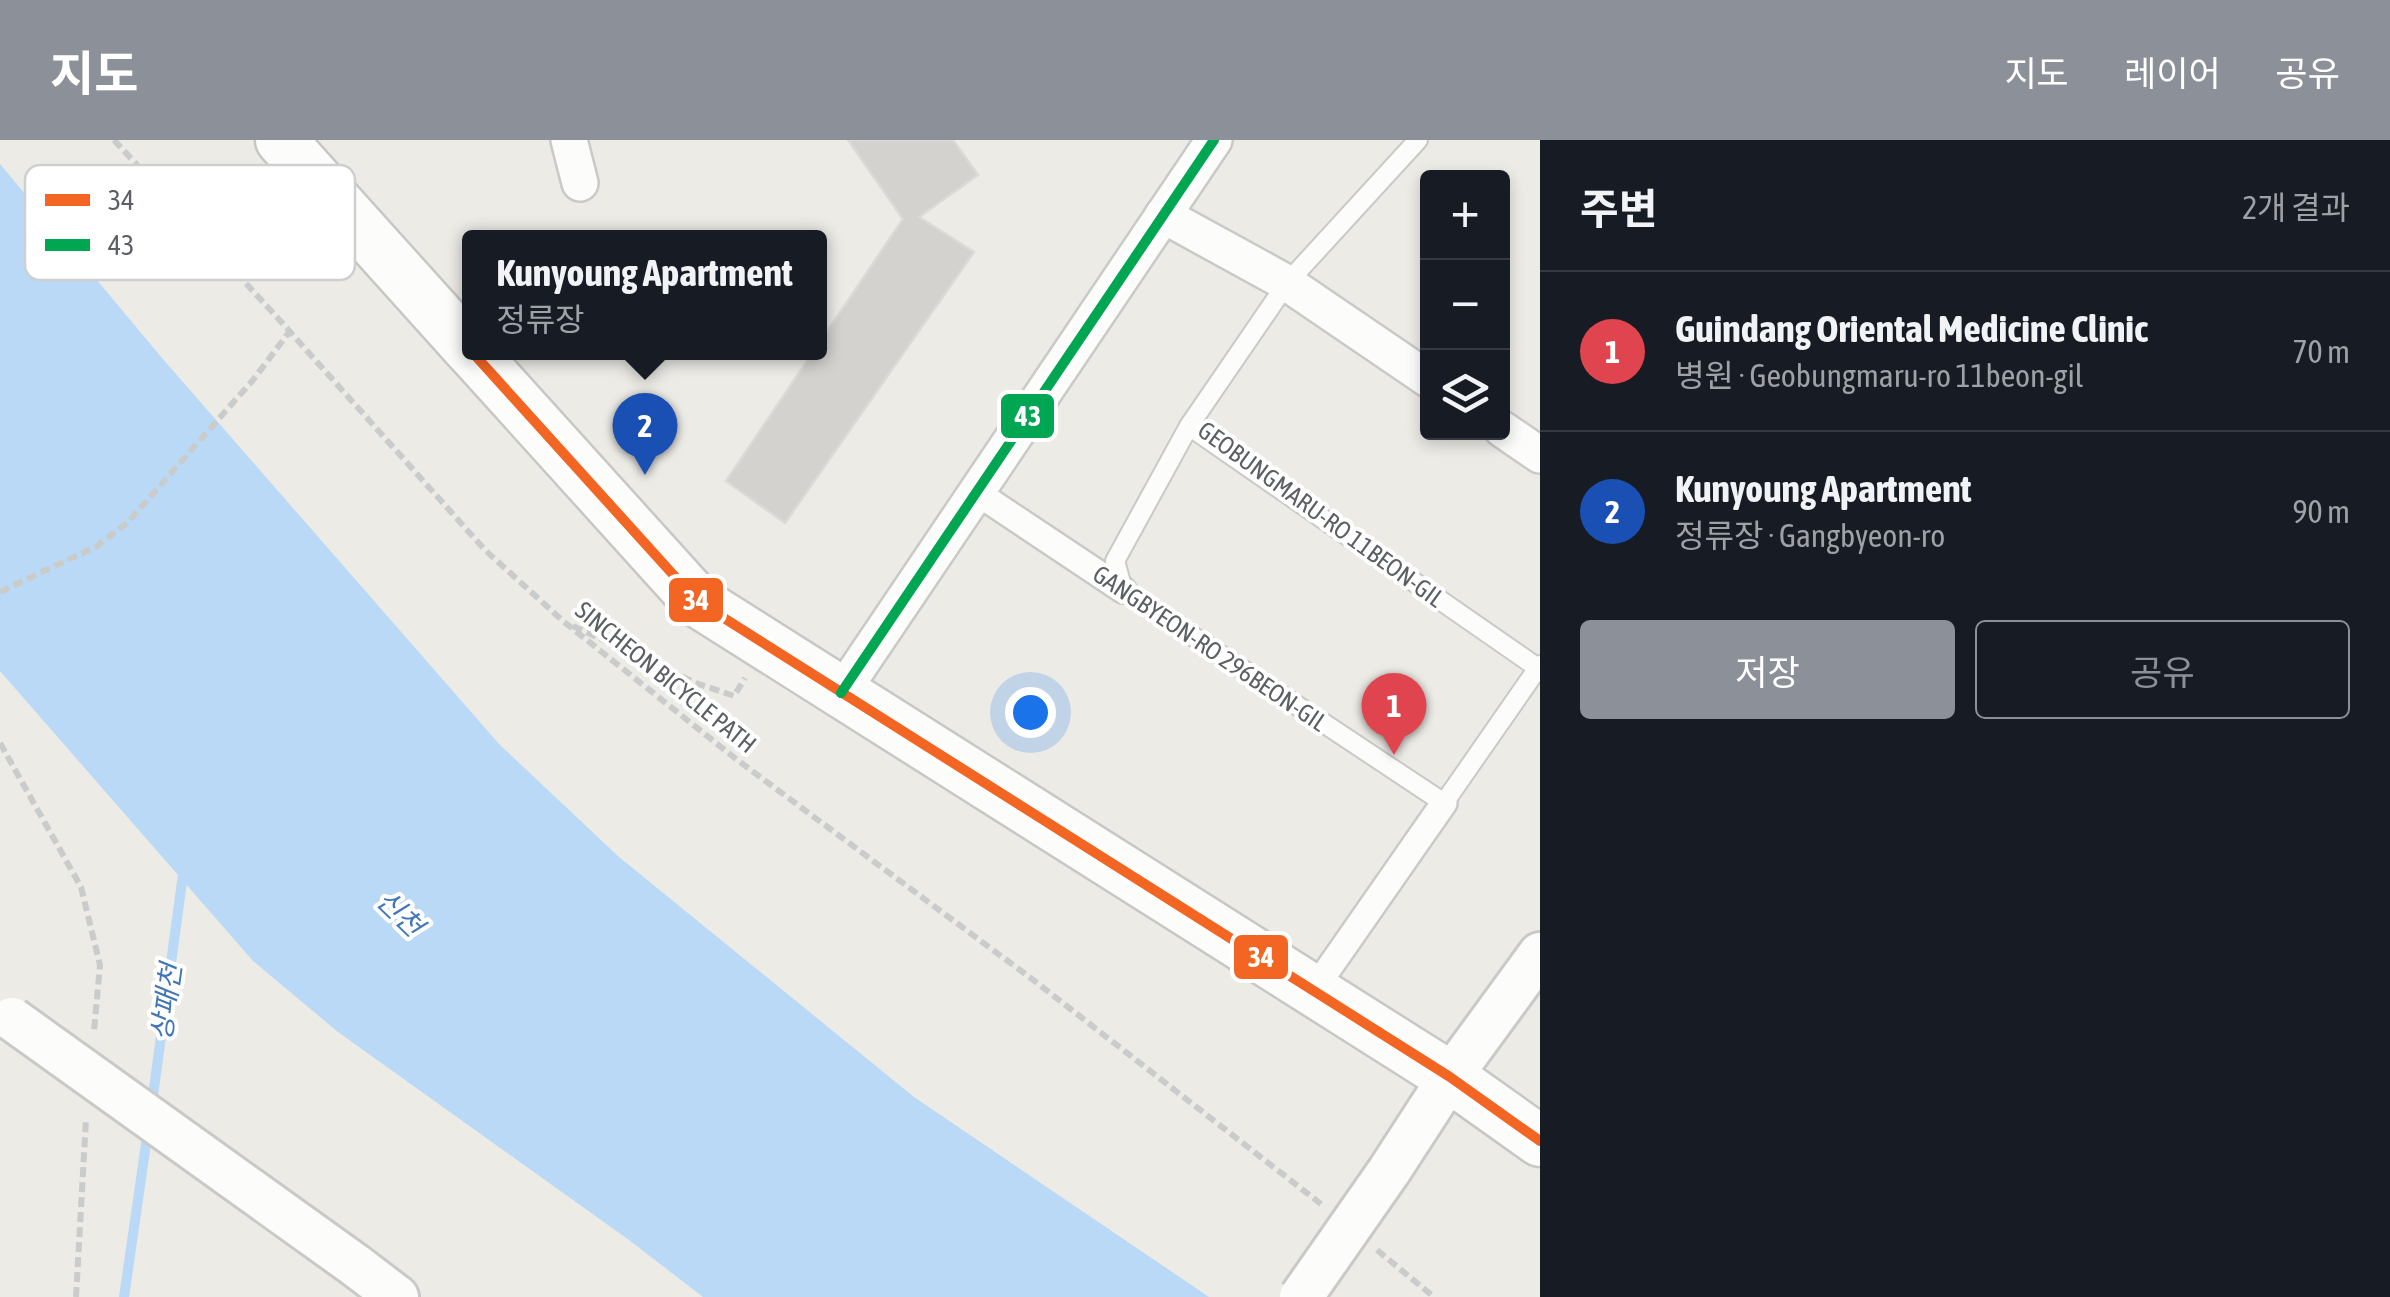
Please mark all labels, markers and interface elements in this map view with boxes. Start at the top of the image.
text: 지도 [50,46,138,101]
text: 지도 [2005,53,2069,93]
text: 레이어 [2124,53,2221,93]
text: 공유 [2276,53,2340,93]
legend [25,165,355,280]
map controls [1420,170,1510,440]
button: + [1420,170,1510,260]
text: 34 [108,184,134,216]
text: 주변 [1580,185,1657,233]
text: 2개 결과 [2242,189,2350,226]
text: 43 [108,229,134,261]
popup [462,230,827,360]
text: Kunyoung Apartment [496,251,793,294]
button: − [1420,260,1510,350]
text: 정류장 [496,301,585,338]
text: Guindang Oriental Medicine Clinic [1675,307,2148,350]
text: 1 [1605,333,1620,370]
text: 70 m [2292,333,2350,370]
button: layers [1420,350,1510,440]
text: 병원 · Geobungmaru-ro 11beon-gil [1675,357,2083,394]
pin: 2 [612,392,678,475]
line badge: 43 [999,392,1056,440]
text: 43 [1014,400,1041,432]
street label: GEOBUNGMARU-RO 11BEON-GIL [1193,415,1450,613]
text: Kunyoung Apartment [1675,467,1972,510]
text: 2 [1605,493,1620,530]
text: 90 m [2292,493,2350,530]
text: 정류장 · Gangbyeon-ro [1675,517,1945,554]
street label: GANGBYEON-RO 296BEON-GIL [1088,559,1332,737]
line badge: 34 [667,576,725,624]
text: 34 [683,584,709,616]
street label: SINCHEON BICYCLE PATH [570,596,762,758]
button: 저장 [1580,620,1955,719]
button: 공유 [1975,620,2350,719]
pin: 1 [1362,672,1426,755]
your location [1005,687,1056,738]
water label: 신천 [370,884,432,945]
line badge: 34 [1232,933,1290,981]
text: 34 [1248,941,1274,973]
water label: 상패천 [145,958,188,1042]

